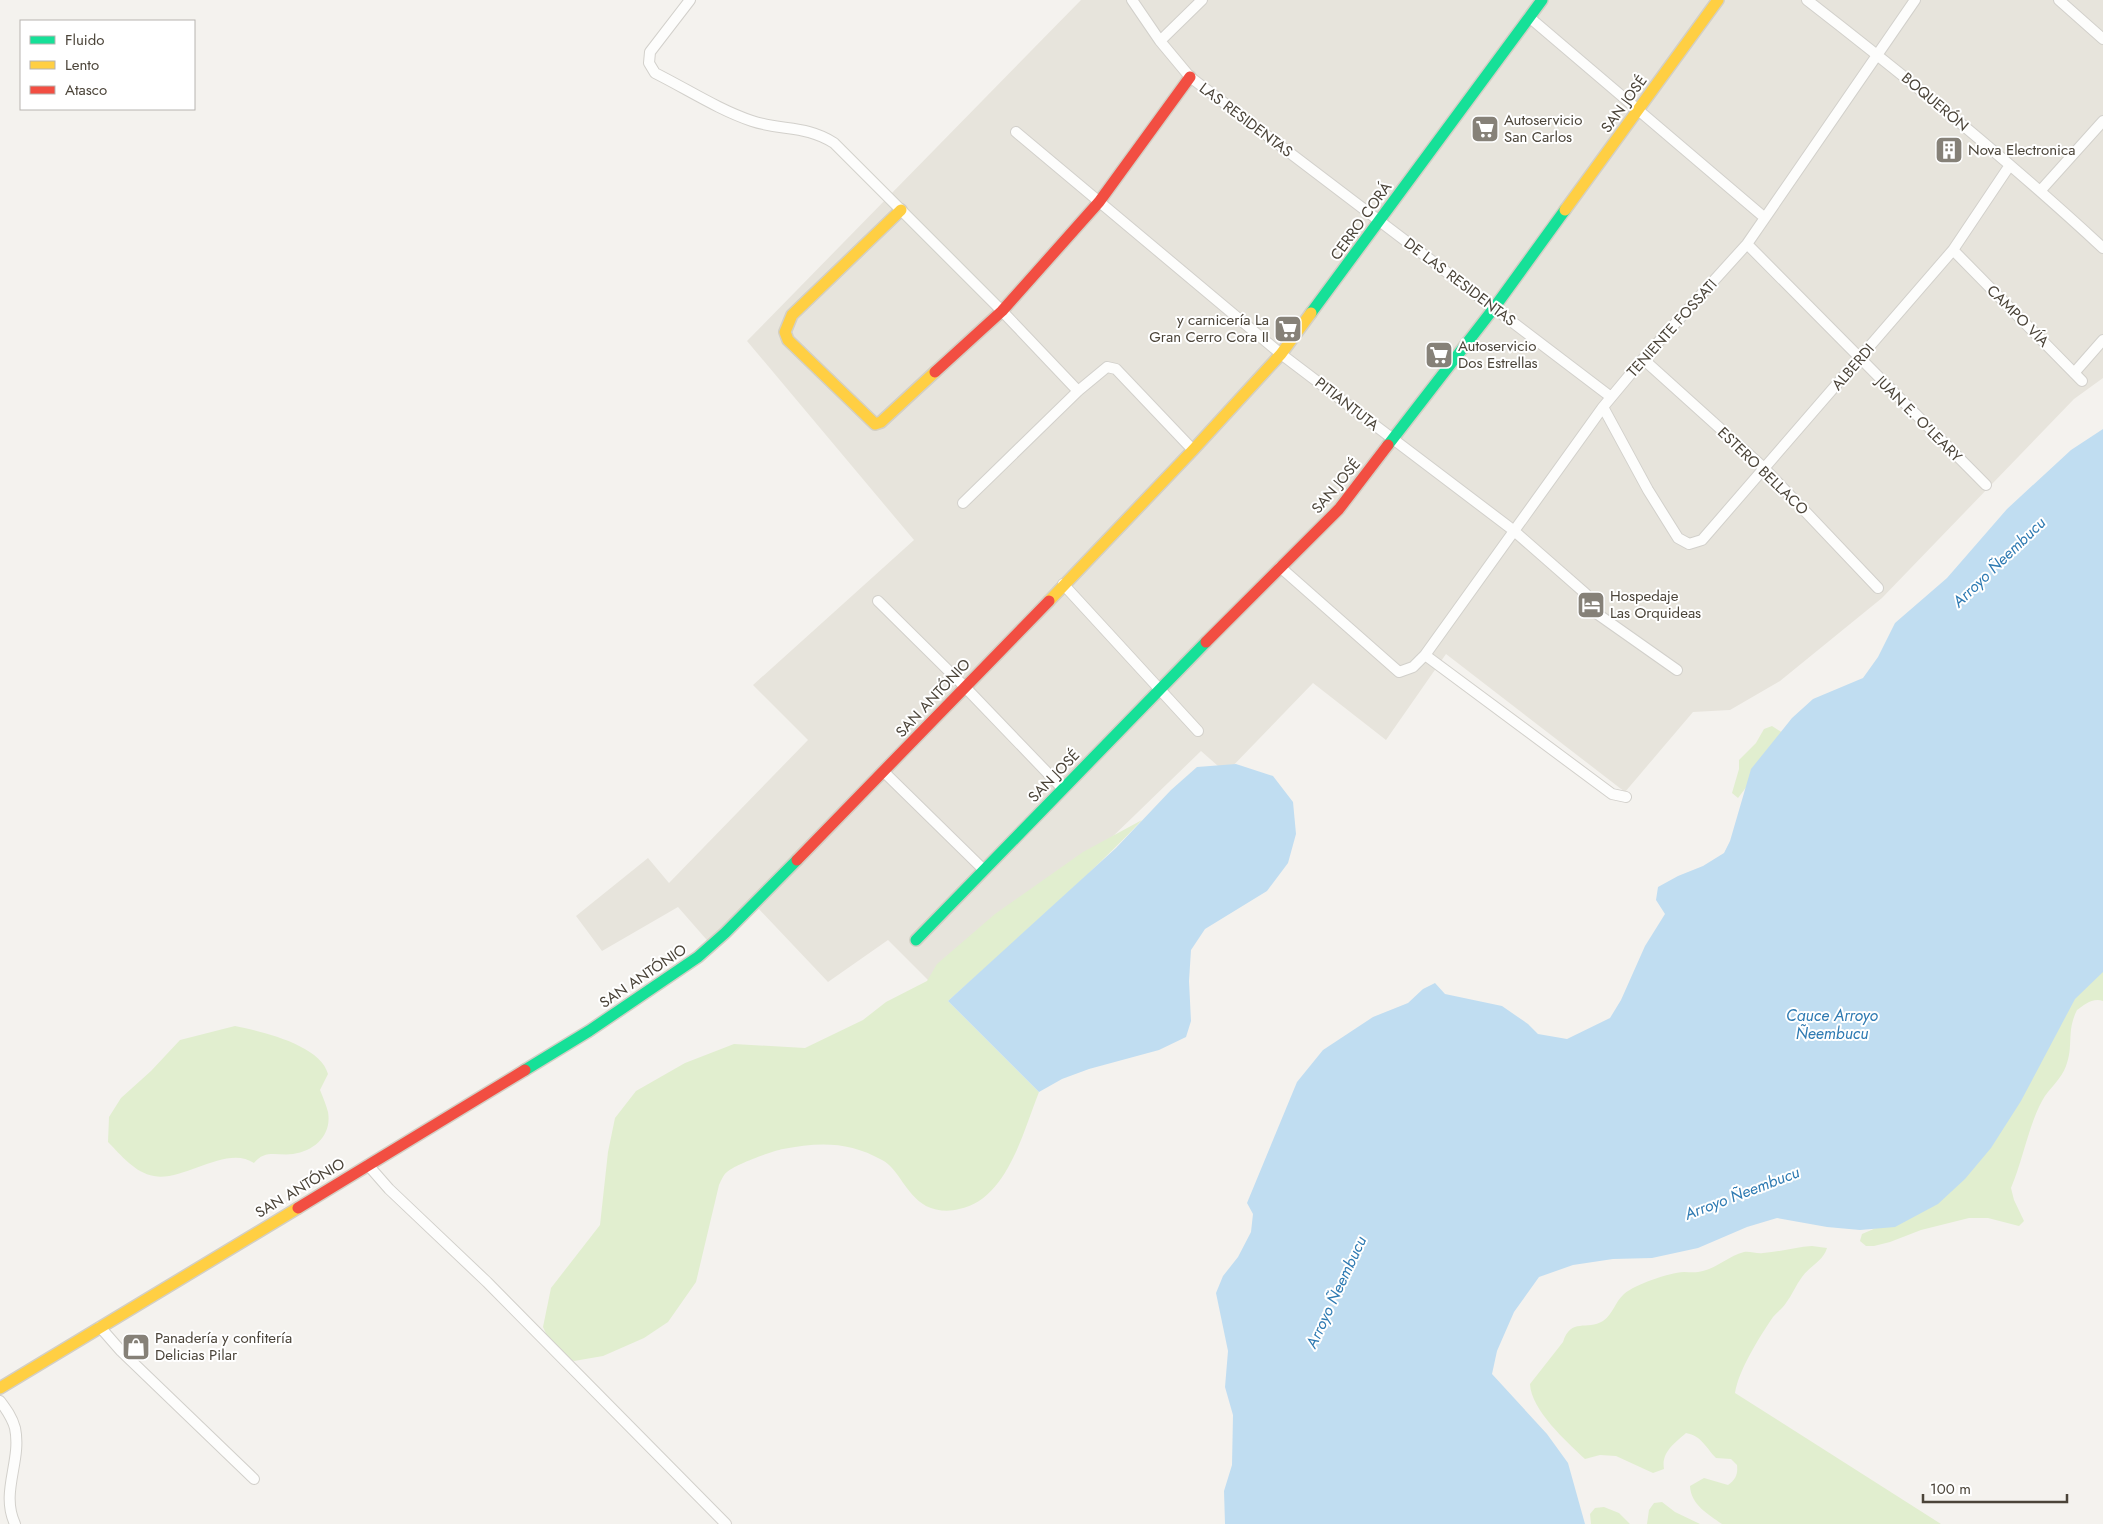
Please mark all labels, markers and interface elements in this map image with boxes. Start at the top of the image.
legend [20,20,195,110]
text: Fluido [65,29,104,51]
text: Lento [65,54,99,76]
street label: BOQUERÓN [1897,67,1973,137]
street label: SAN JOSÉ [1596,71,1652,137]
street label: LAS RESIDENTAS [1195,77,1297,163]
text: Atasco [65,79,107,101]
place label: Autoservicio San Carlos [1504,109,1582,148]
supermarket icon: Autoservicio San Carlos [1470,114,1500,144]
building icon: Nova Electronica [1934,135,1964,165]
place label: Nova Electronica [1968,139,2075,161]
street label: CERRO CORÁ [1325,177,1397,265]
street label: DE LAS RESIDENTAS [1399,233,1521,331]
street label: TENIENTE FOSSATI [1622,274,1722,382]
street label: CAMPO VÍA [1982,280,2054,352]
place label: y carnicería La Gran Cerro Cora II [1149,309,1269,348]
supermarket icon: y carnicería La Gran Cerro Cora II [1273,314,1303,344]
place label: Autoservicio Dos Estrellas [1458,335,1538,374]
street label: ALBERDI [1826,339,1880,395]
supermarket icon: Autoservicio Dos Estrellas [1424,340,1454,370]
street label: JUAN E. O'LEARY [1869,369,1968,468]
street label: PITIANTUTA [1310,372,1384,436]
street label: ESTERO BELLACO [1713,422,1813,520]
street label: SAN JOSÉ [1306,454,1366,518]
water label: Arroyo Ñeembucu [1947,512,2051,613]
place label: Hospedaje Las Orquideas [1610,585,1701,624]
hotel icon: Hospedaje Las Orquideas [1576,590,1606,620]
street label: SAN ANTÓNIO [891,653,976,742]
street label: SAN JOSÉ [1023,745,1085,807]
street label: SAN ANTÓNIO [595,939,691,1013]
water label: Cauce Arroyo Ñeembucu [1786,1004,1878,1045]
street label: SAN ANTÓNIO [251,1152,349,1223]
water label: Arroyo Ñeembucu [1680,1160,1803,1226]
water label: Arroyo Ñeembucu [1299,1232,1372,1353]
place label: Panadería y confitería Delicias Pilar [155,1327,292,1366]
shop icon: Panadería y confitería Delicias Pilar [121,1332,151,1362]
scale bar [1923,1472,2067,1504]
text: 100 m [1930,1478,1971,1500]

